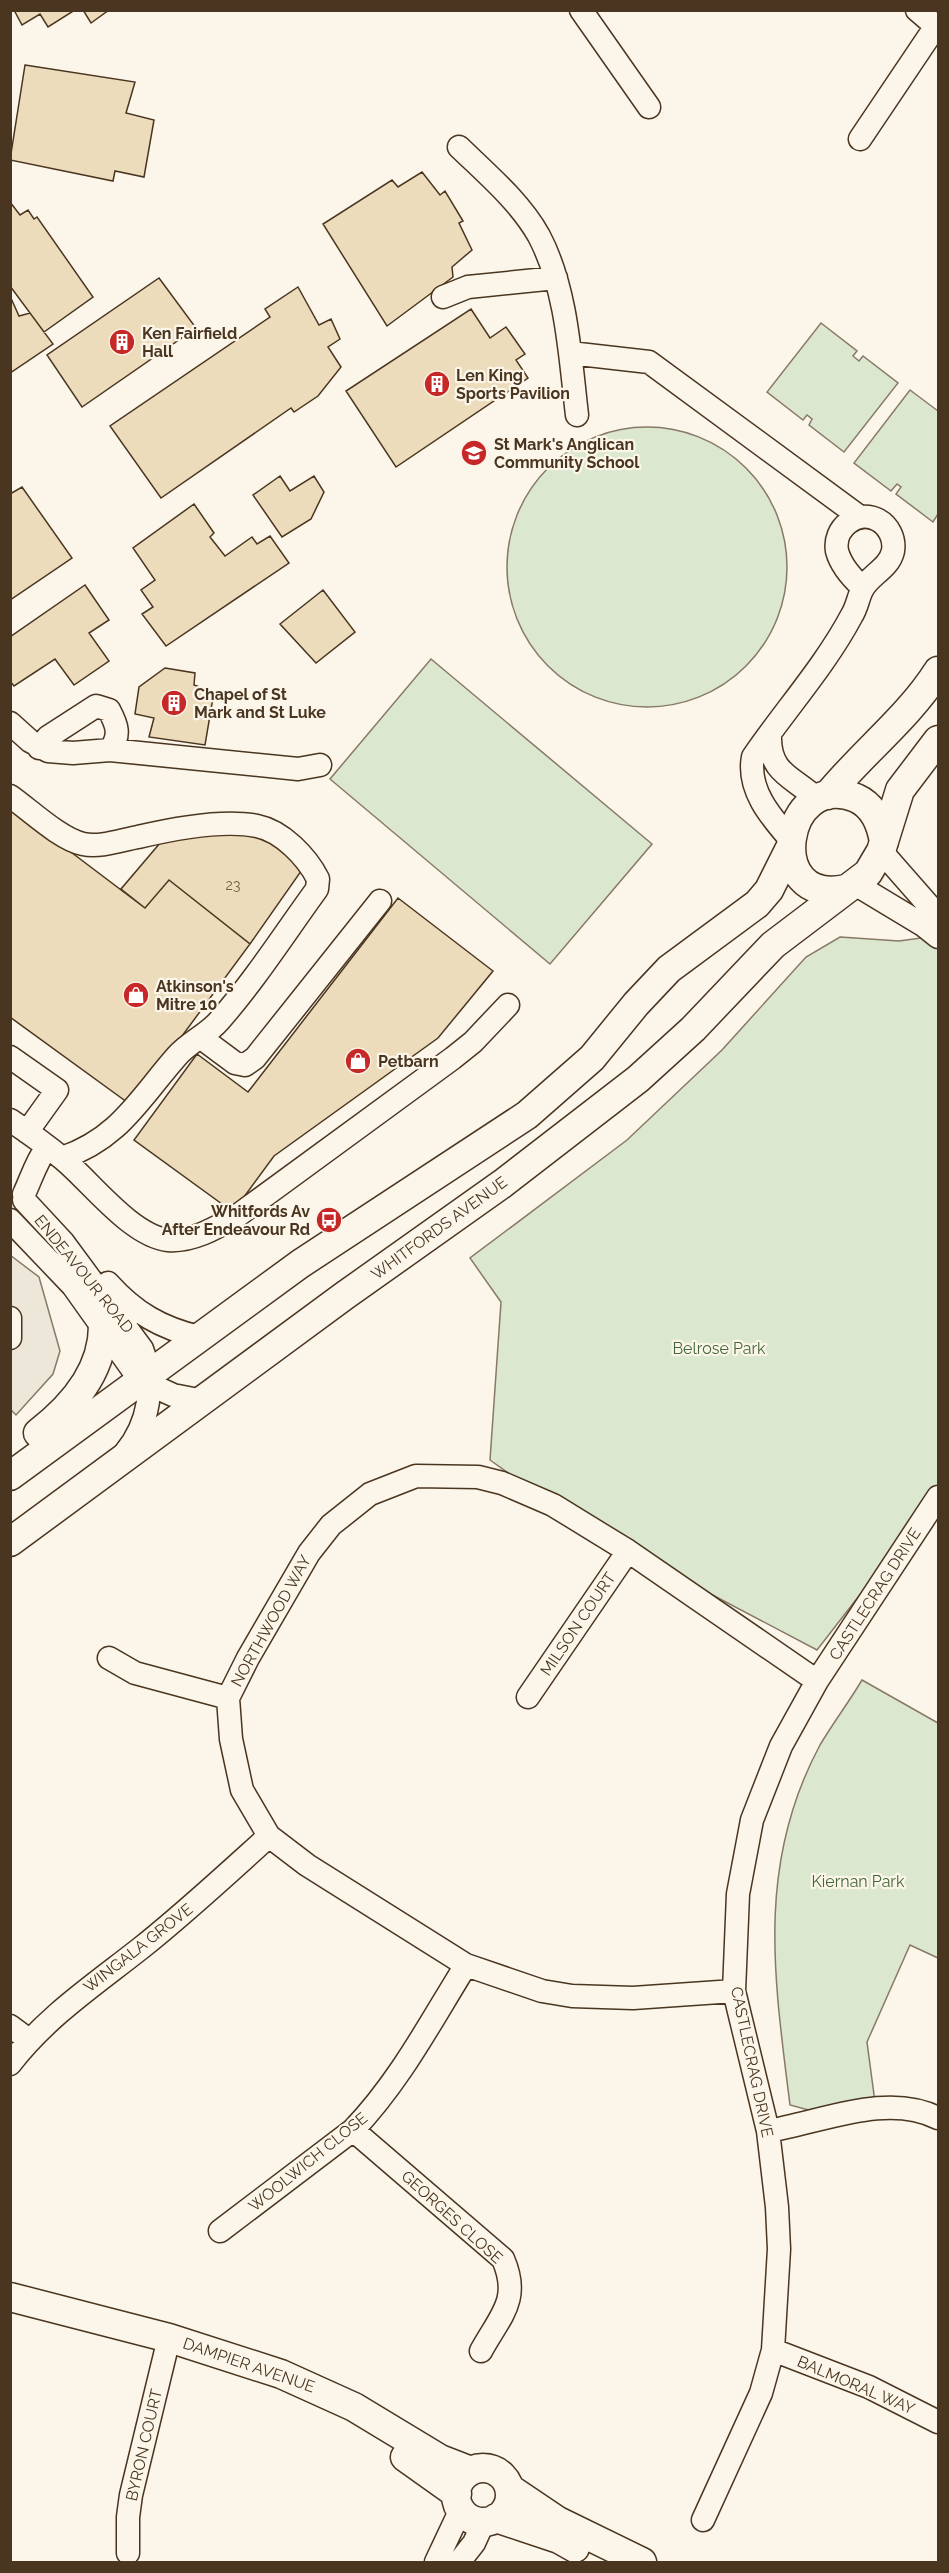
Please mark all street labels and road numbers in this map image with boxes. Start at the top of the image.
street label: WHITFORDS AVENUE [367,1172,511,1284]
street label: ENDEAVOUR ROAD [31,1211,137,1337]
street label: CASTLECRAG DRIVE [825,1524,925,1664]
street label: NORTHWOOD WAY [227,1551,315,1690]
street label: MILSON COURT [536,1569,620,1679]
street label: WINGALA GROVE [80,1899,197,1996]
street label: CASTLECRAG DRIVE [727,1985,777,2139]
street label: WOOLWICH CLOSE [245,2108,371,2216]
street label: GEORGES CLOSE [397,2167,507,2268]
street label: DAMPIER AVENUE [181,2334,318,2397]
street label: BALMORAL WAY [794,2352,918,2419]
street label: BYRON COURT [122,2387,166,2503]

